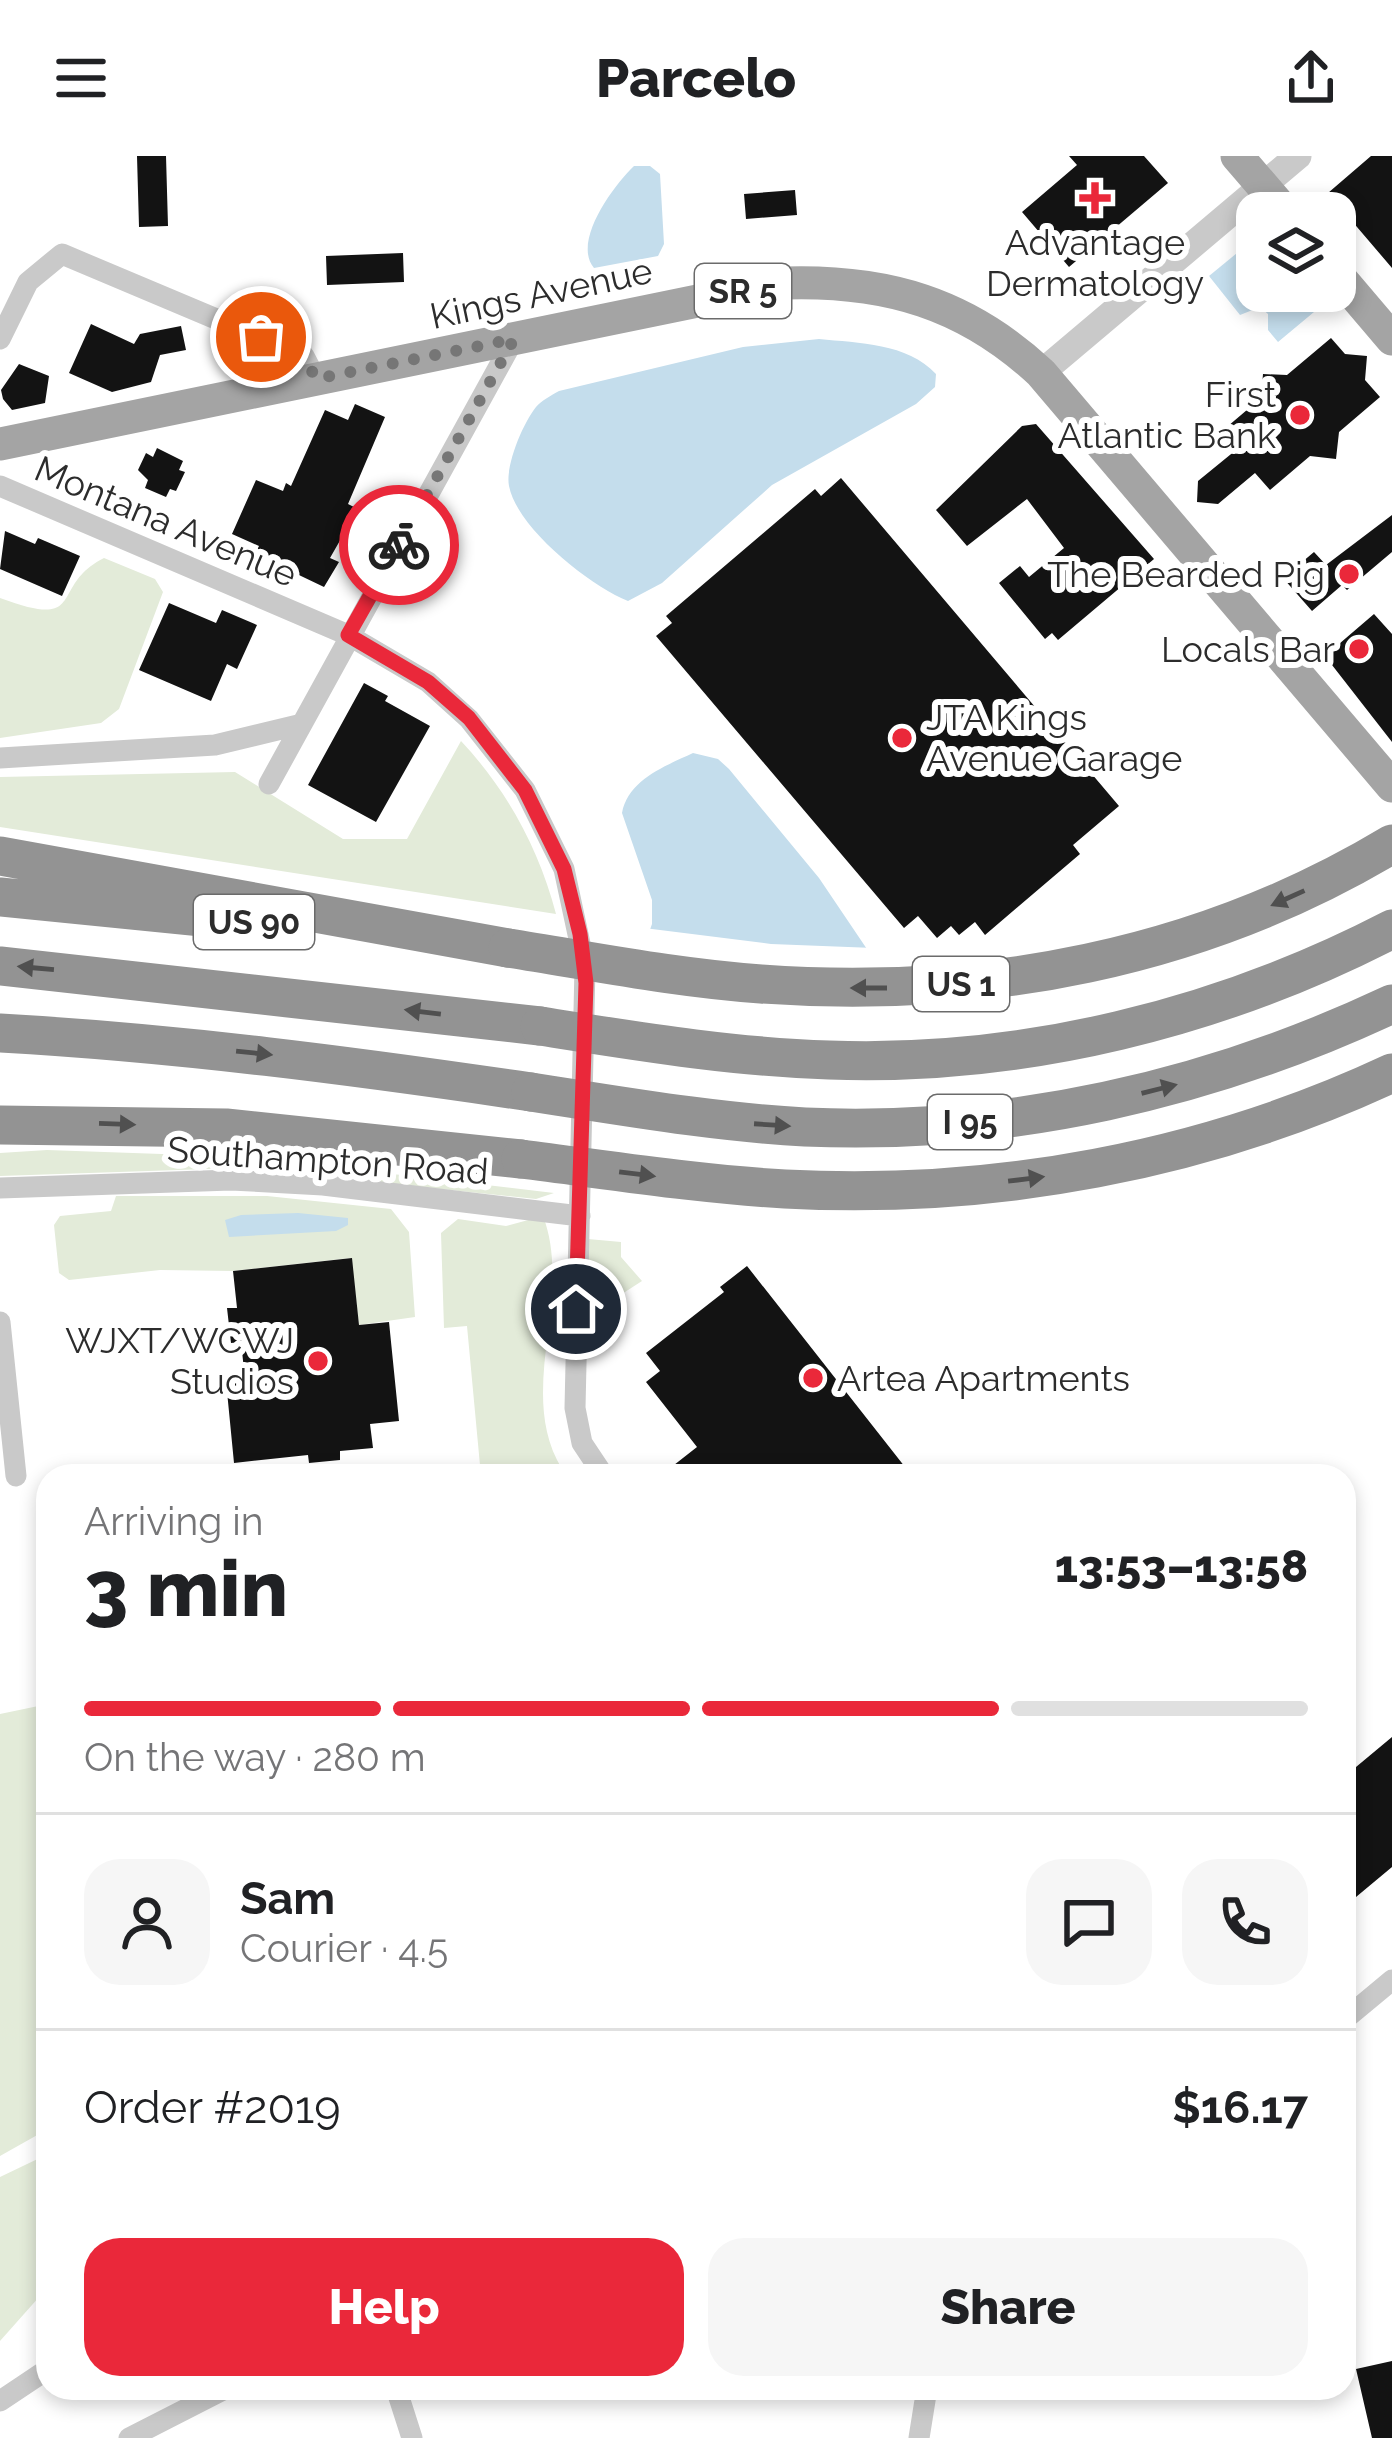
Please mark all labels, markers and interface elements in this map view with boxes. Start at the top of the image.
icon: menu [48,45,114,111]
icon: share [1278,45,1344,111]
text: Parcelo [596,46,796,110]
marker: Advantage Dermatology [1079,182,1111,214]
map controls [1236,192,1356,312]
button: layers [1236,192,1356,312]
place label: Advantage Dermatology [986,221,1204,304]
street label: Kings Avenue [426,249,656,337]
road number: SR 5 [695,264,791,318]
pin [210,286,312,388]
icon: bag [228,304,294,370]
place label: First Atlantic Bank [1058,373,1276,456]
marker: First Atlantic Bank [1287,402,1313,428]
street label: Montana Avenue [29,447,303,595]
courier [339,485,459,605]
icon: bike [366,512,432,578]
place label: The Bearded Pig [1047,553,1325,595]
marker: The Bearded Pig [1336,561,1362,587]
place label: Locals Bar [1161,628,1335,670]
marker: Locals Bar [1346,636,1372,662]
place label: JTA Kings Avenue Garage [926,696,1182,779]
marker: JTA Kings Avenue Garage [889,725,915,751]
one-way arrow [1271,888,1306,908]
road number: US 90 [194,895,314,949]
road number: US 1 [913,957,1009,1011]
one-way arrow [17,958,54,977]
one-way arrow [849,978,887,998]
one-way arrow [404,1003,442,1022]
one-way arrow [236,1044,273,1063]
one-way arrow [1140,1079,1177,1098]
road number: I 95 [928,1095,1012,1149]
one-way arrow [99,1115,137,1134]
one-way arrow [754,1115,791,1134]
street label: Southampton Road [166,1128,490,1192]
one-way arrow [619,1164,656,1183]
one-way arrow [1008,1169,1045,1188]
pin [525,1258,627,1360]
icon: home [543,1276,609,1342]
place label: WJXT/WCWJ Studios [65,1319,294,1402]
marker: WJXT/WCWJ Studios [305,1348,331,1374]
place label: Artea Apartments [837,1357,1130,1399]
marker: Artea Apartments [800,1365,826,1391]
text: Arriving in [84,1498,264,1544]
text: 13:53–13:58 [1055,1540,1308,1593]
text: 3 min [84,1543,288,1634]
text: On the way · 280 m [84,1734,426,1780]
button: person [84,1859,210,1985]
button: chat [1026,1859,1152,1985]
button: phone [1182,1859,1308,1985]
text: Sam [240,1872,335,1925]
text: Courier · 4.5 [240,1925,448,1971]
text: Order #2019 [84,2081,341,2134]
text: $16.17 [1172,2081,1308,2134]
button: Help [84,2238,684,2376]
button: Share [708,2238,1308,2376]

